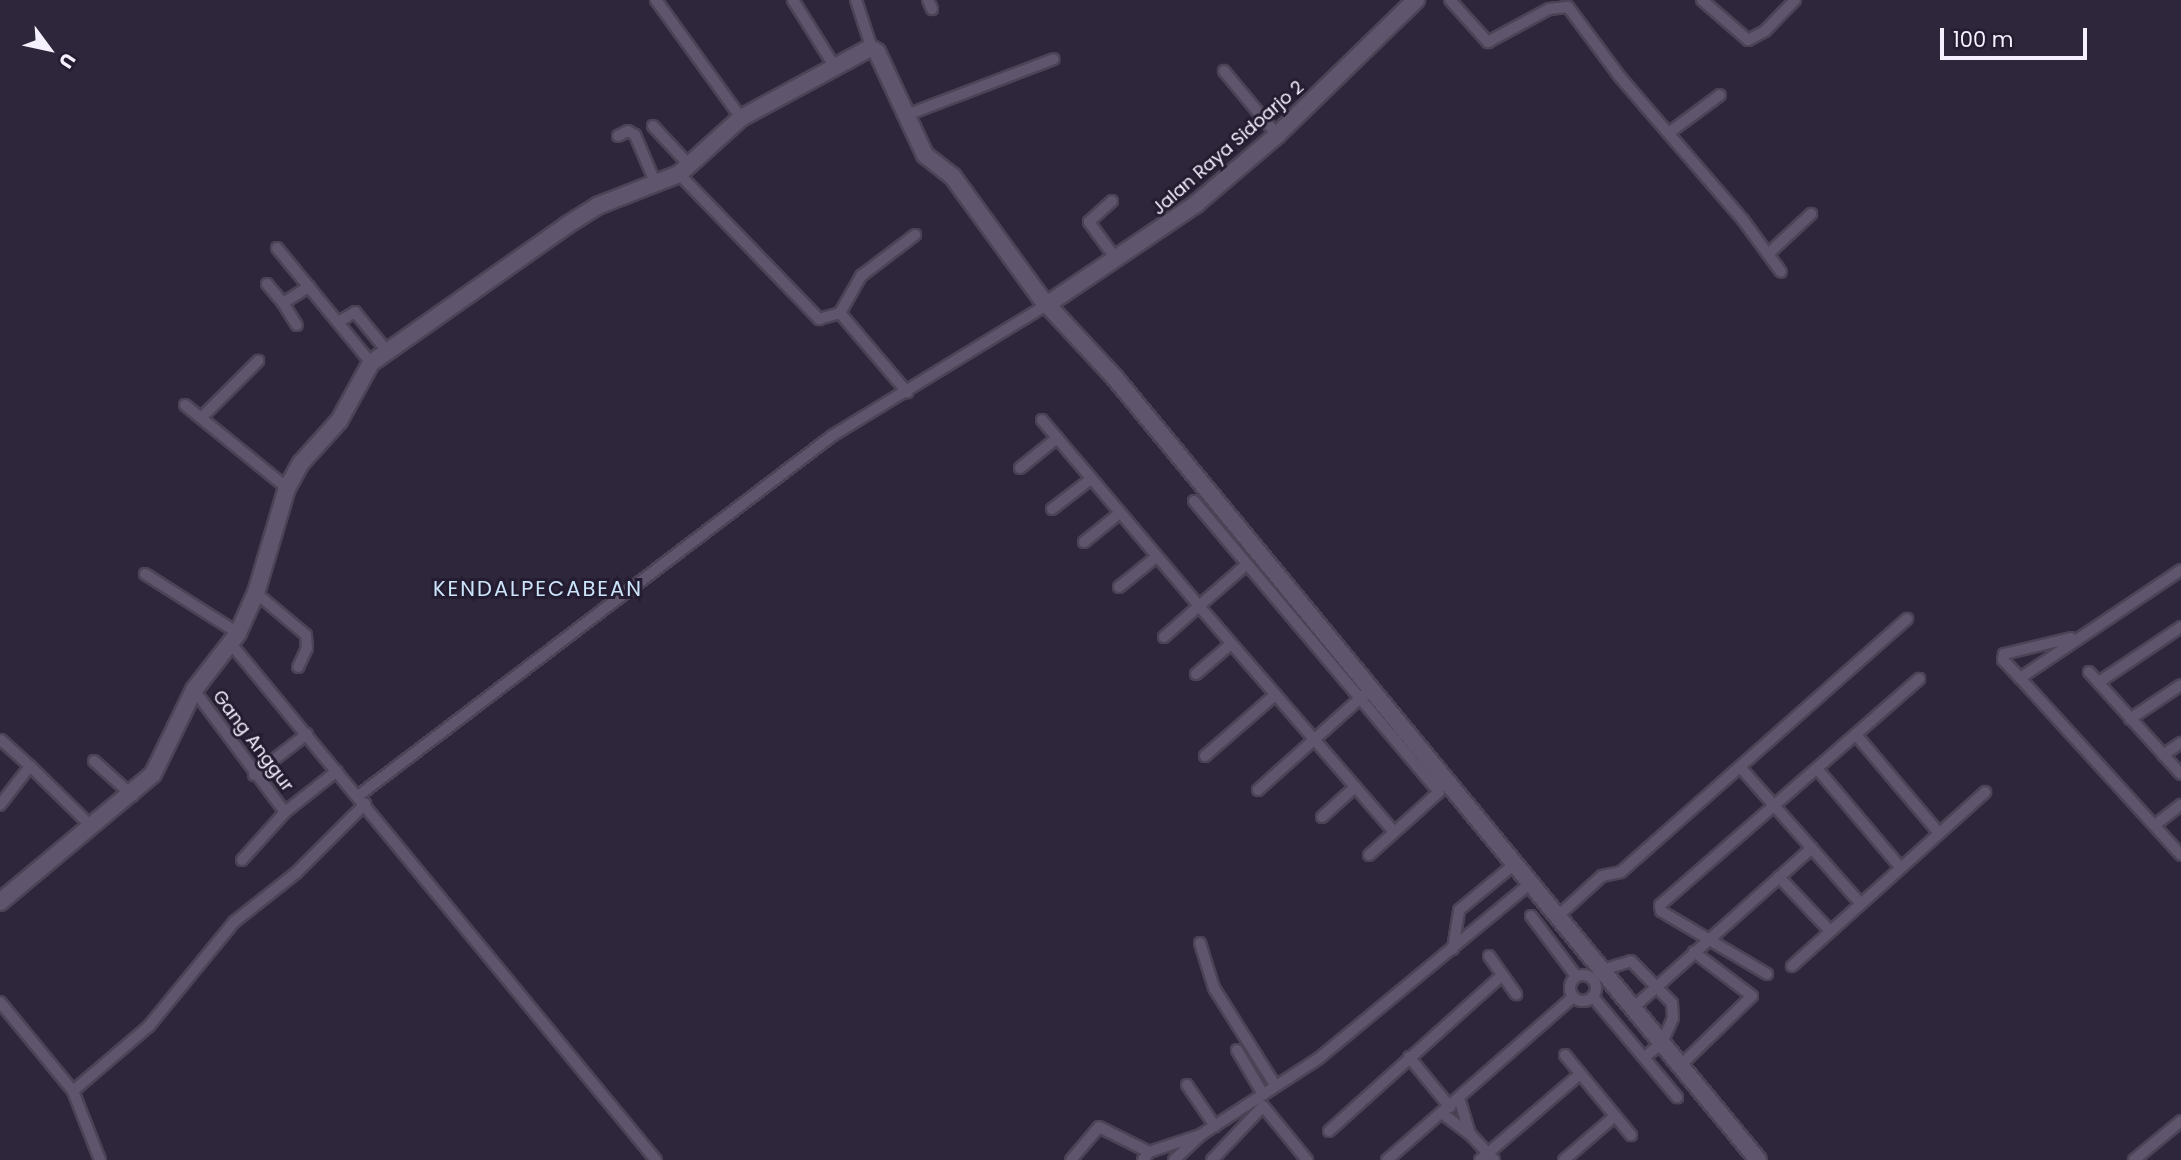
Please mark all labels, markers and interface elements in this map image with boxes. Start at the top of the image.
north arrow [14,14,84,84]
scale bar [1943,14,2090,58]
text: 100 m [1953,25,2013,54]
text: U [52,48,82,74]
street label: Jalan Raya Sidoarjo 2 [1148,76,1308,220]
district label: KENDALPECABEAN [435,576,641,602]
street label: Gang Anggur [208,686,298,796]

